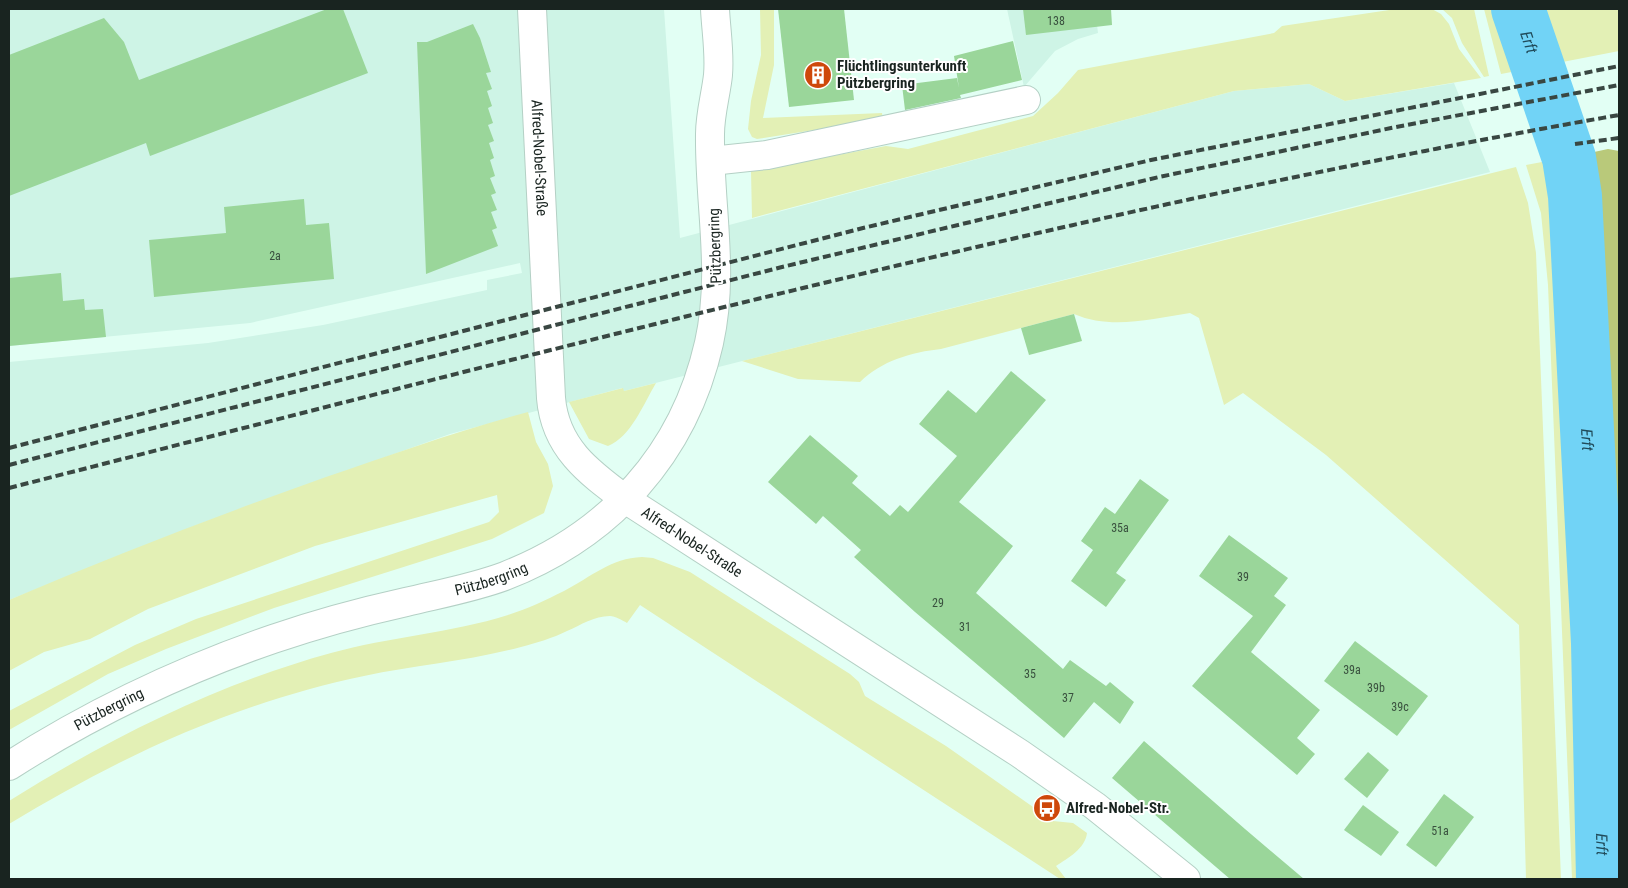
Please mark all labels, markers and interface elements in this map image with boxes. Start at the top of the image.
house number: 138 [1047,14,1065,28]
water label: Erft [1516,29,1542,56]
place label: Flüchtlingsunterkunft Pützbergring [837,57,967,92]
building icon: Flüchtlingsunterkunft Pützbergring [803,60,833,90]
street label: Alfred-Nobel-Straße [527,99,551,216]
street label: Pützbergring [705,208,725,284]
house number: 2a [269,249,281,263]
water label: Erft [1577,428,1597,452]
street label: Alfred-Nobel-Straße [638,503,746,581]
house number: 35a [1111,521,1129,535]
street label: Pützbergring [453,559,530,599]
house number: 39 [1237,570,1249,584]
house number: 29 [932,596,944,610]
house number: 31 [959,620,971,634]
house number: 39a [1343,663,1361,677]
house number: 35 [1024,667,1036,681]
house number: 39b [1367,681,1385,695]
street label: Pützbergring [71,684,147,734]
house number: 37 [1062,691,1074,705]
house number: 39c [1391,700,1409,714]
bus stop icon: Alfred-Nobel-Str. [1032,793,1062,823]
place label: Alfred-Nobel-Str. [1066,799,1170,817]
house number: 51a [1431,824,1449,838]
water label: Erft [1592,833,1612,856]

